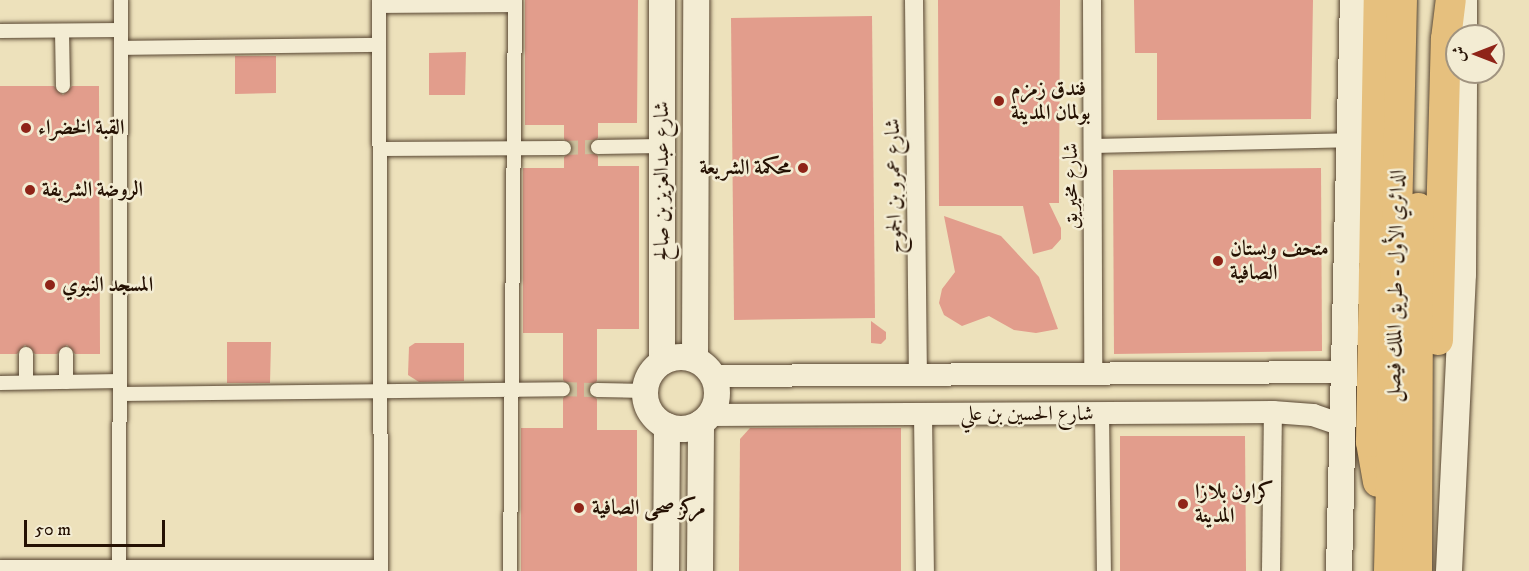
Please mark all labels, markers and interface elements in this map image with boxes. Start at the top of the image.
north arrow [1445,24,1505,84]
text: ش [1449,46,1469,62]
place label: فندق زمزم بولمان المدينة [1011,76,1091,126]
marker: فندق زمزم بولمان المدينة [992,94,1006,108]
street label: شارع عبدالعزيز بن صالح [649,101,675,261]
place label: القبة الخضراء [38,115,124,141]
street label: شارع عمرو بن الجموح [880,118,908,254]
marker: القبة الخضراء [19,121,33,135]
street label: شارع مخيريق [1058,143,1084,229]
place label: محكمة الشريعة [699,155,791,181]
marker: محكمة الشريعة [796,161,810,175]
street label: الدائري الأول - طريق الملك فيصل [1381,170,1411,402]
place label: الروضة الشريفة [42,177,143,203]
marker: الروضة الشريفة [23,183,37,197]
place label: متحف وبستان الصافية [1230,236,1329,286]
marker: متحف وبستان الصافية [1211,254,1225,268]
place label: المسجد النبوي [62,272,153,298]
marker: المسجد النبوي [43,278,57,292]
street label: شارع الحسين بن علي [960,401,1094,427]
place label: كراون بلازا المدينة [1195,479,1274,529]
place label: مركز صحى الصافية [592,495,706,521]
marker: كراون بلازا المدينة [1176,497,1190,511]
marker: مركز صحى الصافية [570,499,588,517]
scale bar [27,508,168,546]
text: 50 m [35,519,71,541]

